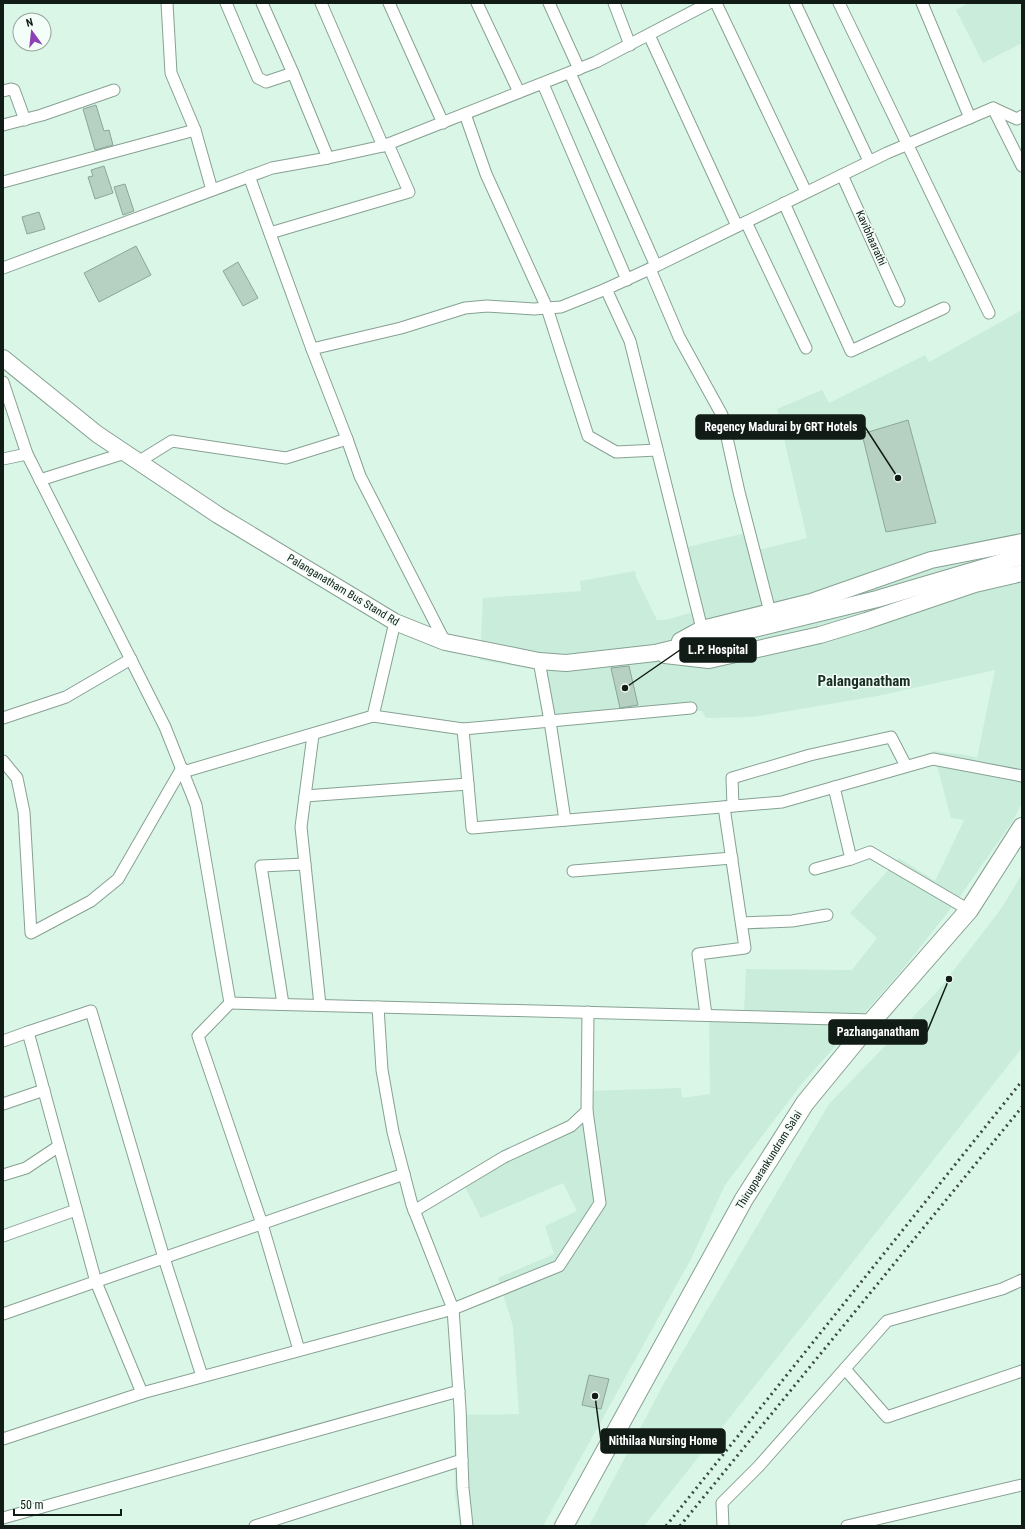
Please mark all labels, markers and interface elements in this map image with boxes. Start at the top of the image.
north arrow [12,12,52,52]
text: N [25,16,35,30]
street label: Kavibhaarathi [853,208,889,268]
callout: Regency Madurai by GRT Hotels [696,415,865,439]
text: Regency Madurai by GRT Hotels [704,420,858,434]
street label: Palanganatham Bus Stand Rd [285,551,401,629]
callout: L.P. Hospital [680,638,756,662]
text: L.P. Hospital [688,643,748,657]
district label: Palanganatham [818,672,911,690]
callout: Pazhanganatham [829,1020,927,1044]
text: Pazhanganatham [837,1025,919,1039]
street label: Thirupparankundram Salai [733,1108,805,1212]
callout: Nithilaa Nursing Home [601,1429,725,1453]
text: Nithilaa Nursing Home [609,1434,717,1448]
scale bar [14,1491,121,1517]
text: 50 m [20,1498,44,1512]

